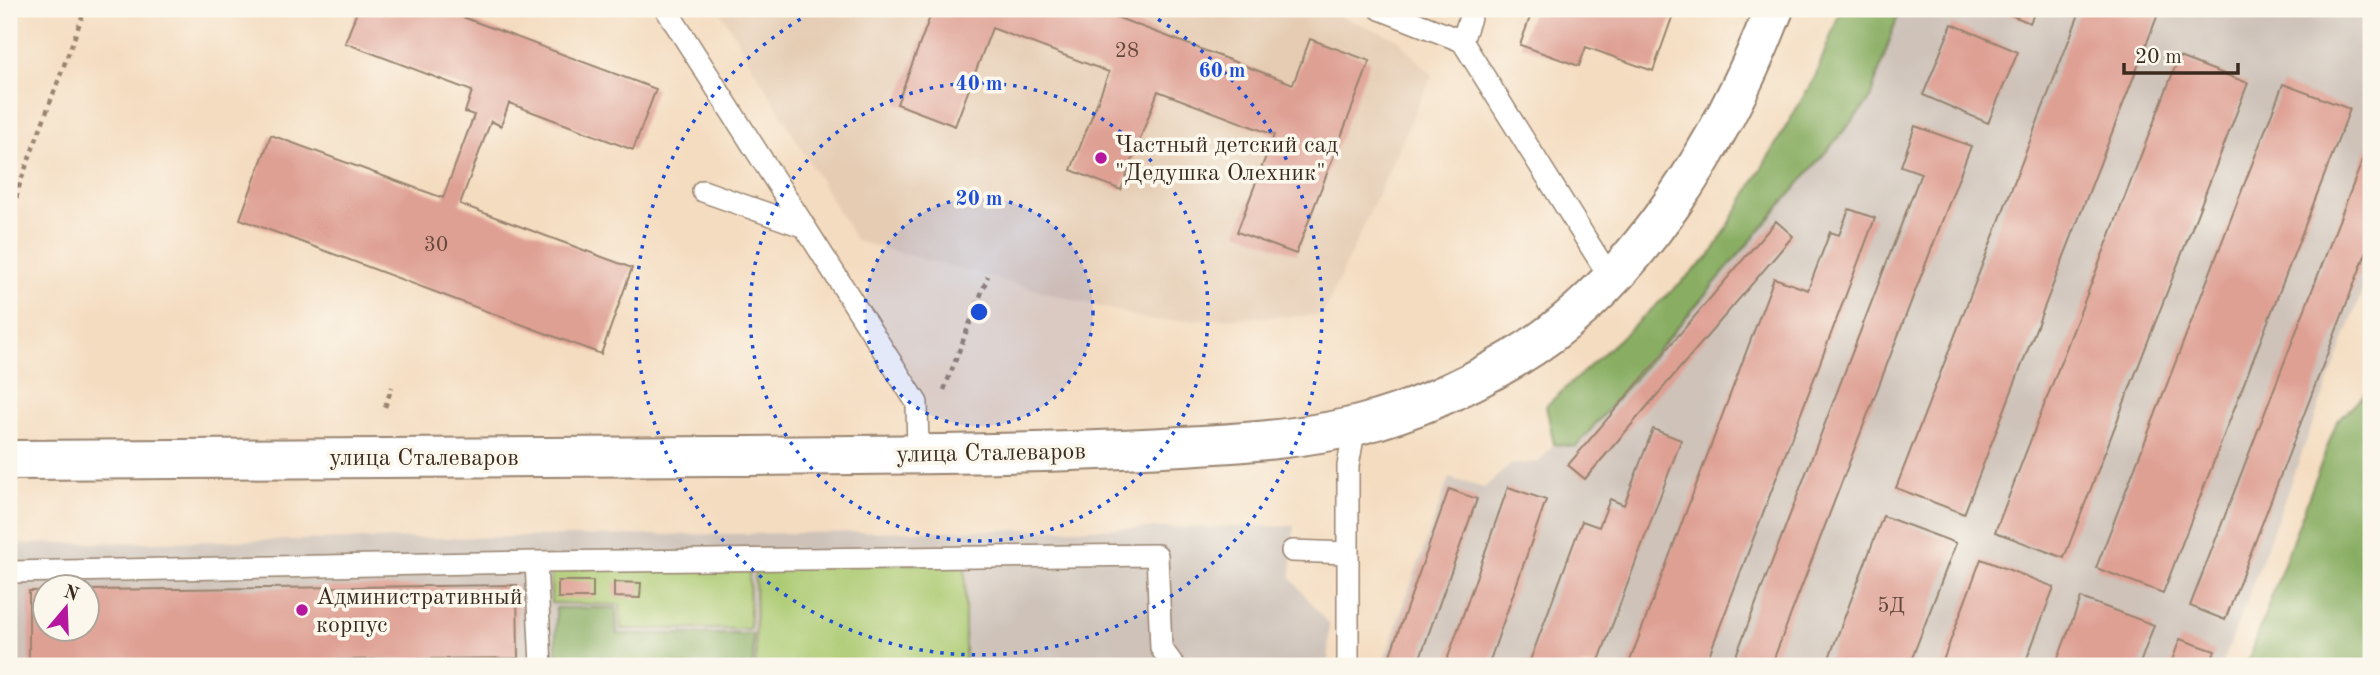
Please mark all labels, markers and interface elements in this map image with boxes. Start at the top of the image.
scale bar [2124,32,2238,76]
house number: 28 [1115,41,1139,62]
text: 20 m [2135,47,2182,68]
text: 60 m [1198,61,1246,82]
text: 40 m [955,74,1003,95]
place label: Частный детский сад "Дедушка Олехник" [1115,134,1338,186]
marker: Частный детский сад "Дедушка Олехник" [1093,150,1109,166]
text: 20 m [955,189,1003,210]
house number: 30 [424,235,448,256]
centre of rings [967,300,991,324]
street label: улица Сталеваров [896,440,1086,468]
street label: улица Сталеваров [329,447,519,471]
north arrow [32,574,102,644]
text: N [61,583,81,606]
place label: Административный корпус [316,586,523,638]
house number: 5Д [1877,596,1905,617]
marker: Административный корпус [294,602,310,618]

